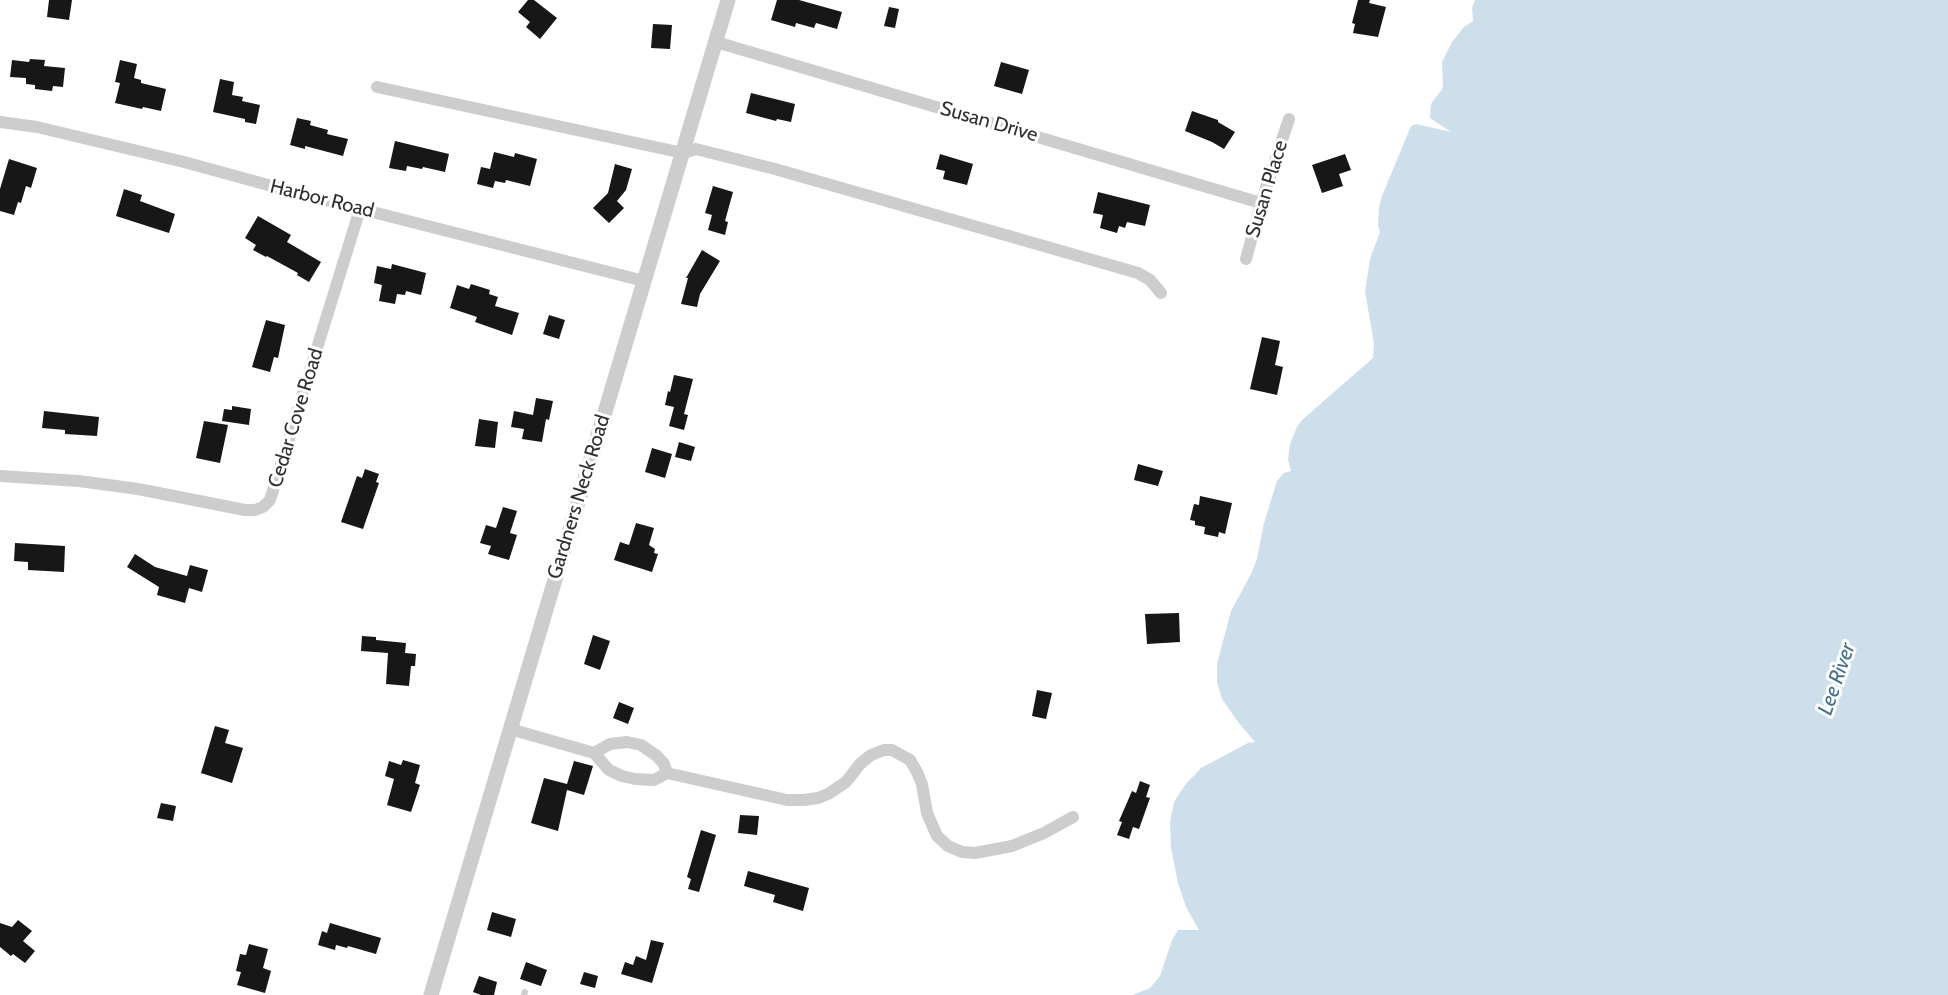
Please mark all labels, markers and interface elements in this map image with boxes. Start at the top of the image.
street label: Susan Drive [937,97,1041,147]
street label: Susan Place [1241,137,1293,241]
street label: Harbor Road [268,175,376,223]
street label: Cedar Cove Road [263,345,329,491]
street label: Gardners Neck Road [543,412,615,582]
water label: Lee River [1813,640,1861,718]

